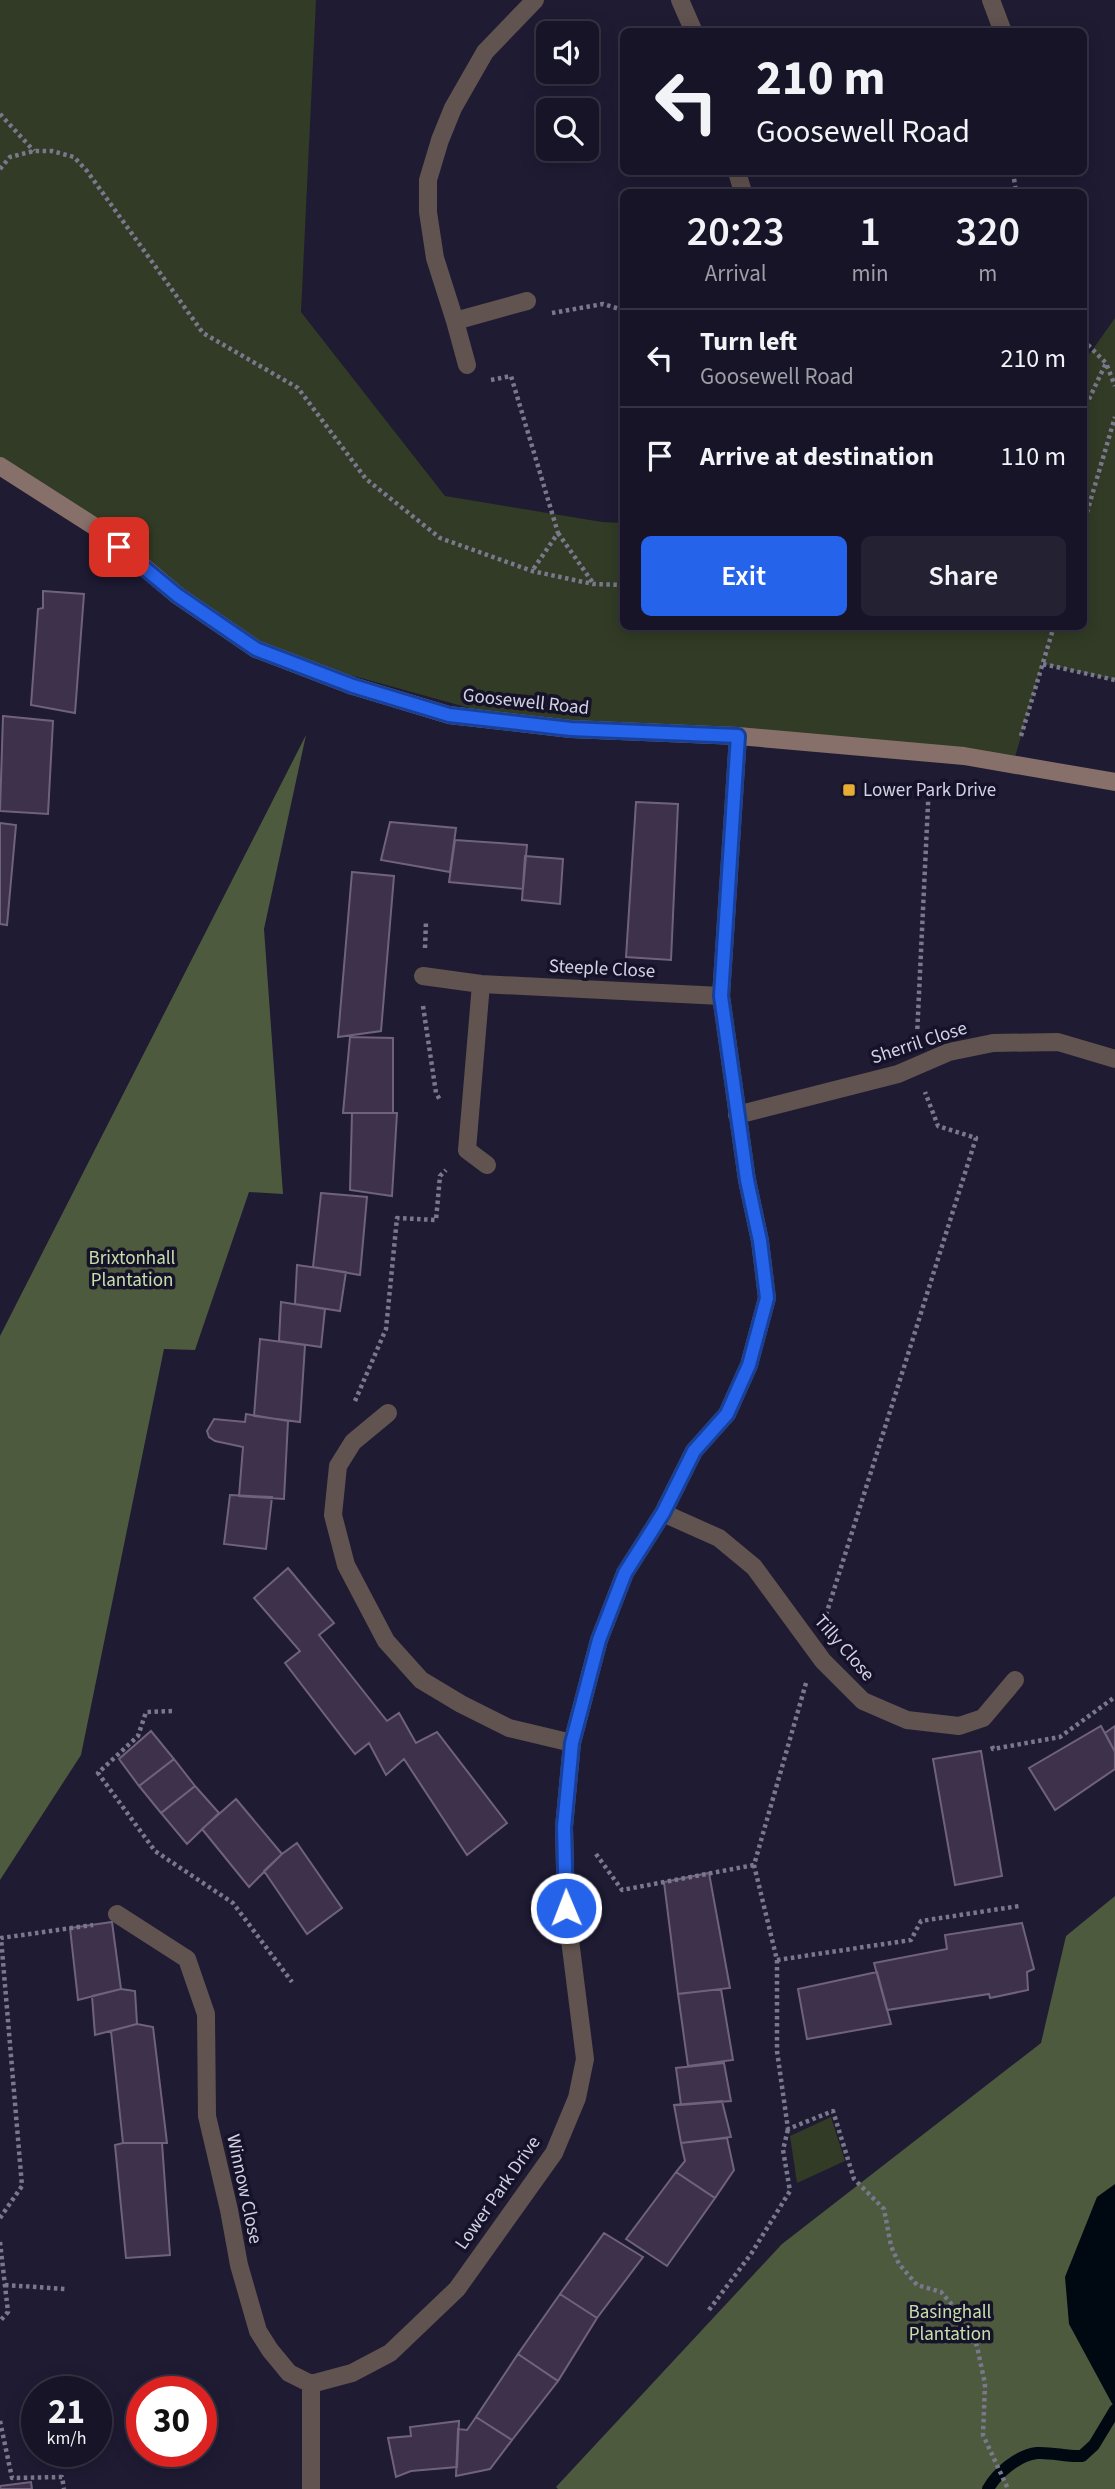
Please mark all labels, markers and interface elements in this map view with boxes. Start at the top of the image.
map controls [536,21,599,161]
button: sound [536,21,599,84]
text: 210 m [756,44,885,114]
icon: left [641,56,732,147]
button: search [536,98,599,161]
text: Goosewell Road [756,109,970,155]
text: 20:23 [687,202,785,262]
text: 1 [859,202,881,262]
text: 320 [956,202,1020,262]
text: Arrival [705,257,767,290]
text: min [851,257,889,290]
text: m [978,257,997,290]
text: Turn left [700,323,797,360]
icon: left [641,339,679,377]
text: 210 m [1000,340,1066,377]
text: Goosewell Road [700,360,854,393]
icon: arrive [641,437,679,475]
text: Arrive at destination [700,438,934,475]
text: 110 m [1000,438,1066,475]
pin [89,517,149,577]
icon: arrive [100,528,138,566]
button: Exit [641,536,847,616]
button: Share [861,536,1066,616]
street label: Goosewell Road [461,682,591,722]
place label: Lower Park Drive [863,777,996,804]
marker: Lower Park Drive [841,782,857,798]
street label: Steeple Close [548,953,656,985]
street label: Sherril Close [867,1015,971,1071]
park label: Brixtonhall Plantation [89,1245,176,1294]
street label: Tilly Close [807,1609,881,1687]
position arrow [529,1871,603,1945]
street label: Lower Park Drive [449,2131,547,2255]
street label: Winnow Close [219,2132,269,2246]
park label: Basinghall Plantation [909,2299,992,2348]
speed limit sign: 30 [126,2376,217,2467]
text: 21 [48,2387,85,2437]
text: km/h [47,2426,86,2451]

